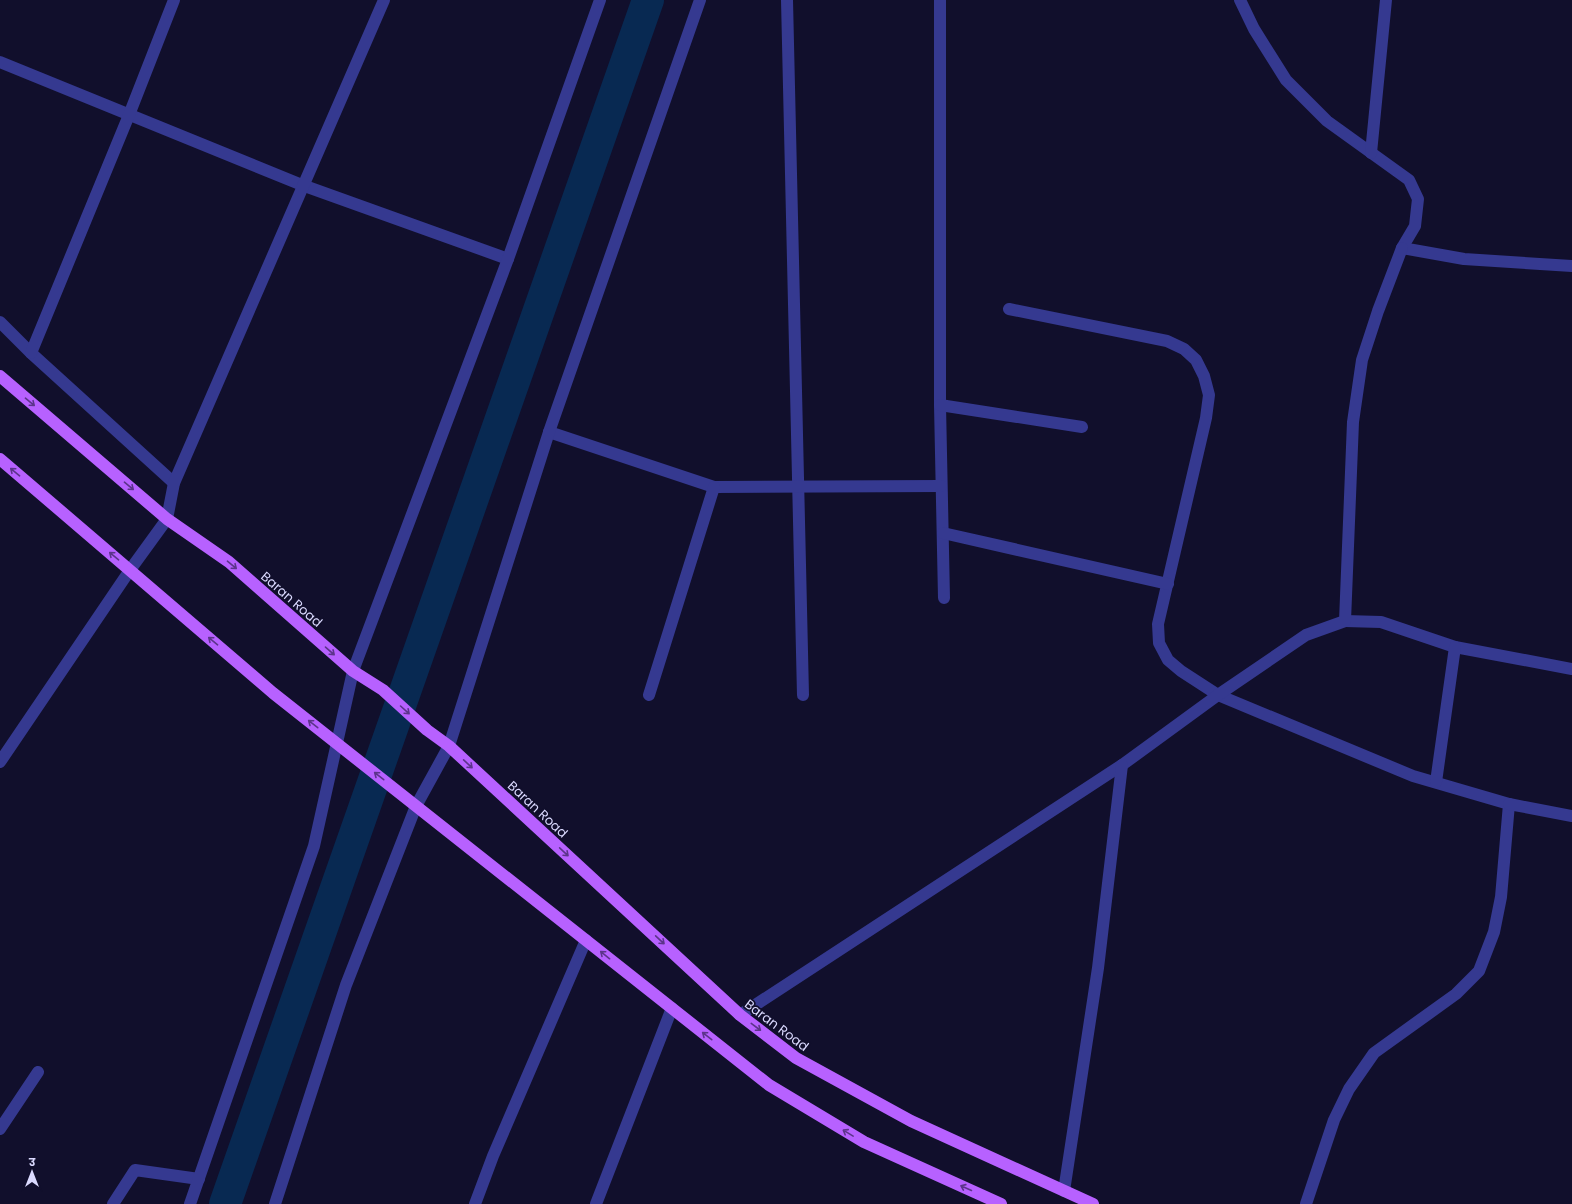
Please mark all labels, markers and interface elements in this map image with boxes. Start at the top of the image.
one-way arrow [24,397,35,406]
one-way arrow [9,468,20,477]
one-way arrow [123,481,134,490]
one-way arrow [108,552,119,561]
one-way arrow [226,561,237,570]
street label: Baran Road [257,567,327,631]
one-way arrow [207,636,218,645]
one-way arrow [324,646,335,655]
one-way arrow [400,706,410,715]
one-way arrow [307,719,318,728]
one-way arrow [463,759,473,769]
one-way arrow [374,772,385,781]
street label: Baran Road [503,777,572,842]
one-way arrow [559,847,569,857]
one-way arrow [655,935,665,945]
one-way arrow [599,950,610,959]
street label: Baran Road [741,995,813,1056]
one-way arrow [750,1023,761,1032]
one-way arrow [701,1031,712,1040]
one-way arrow [842,1128,854,1136]
north arrow [12,1152,52,1192]
text: उ [28,1154,36,1170]
one-way arrow [960,1184,972,1191]

